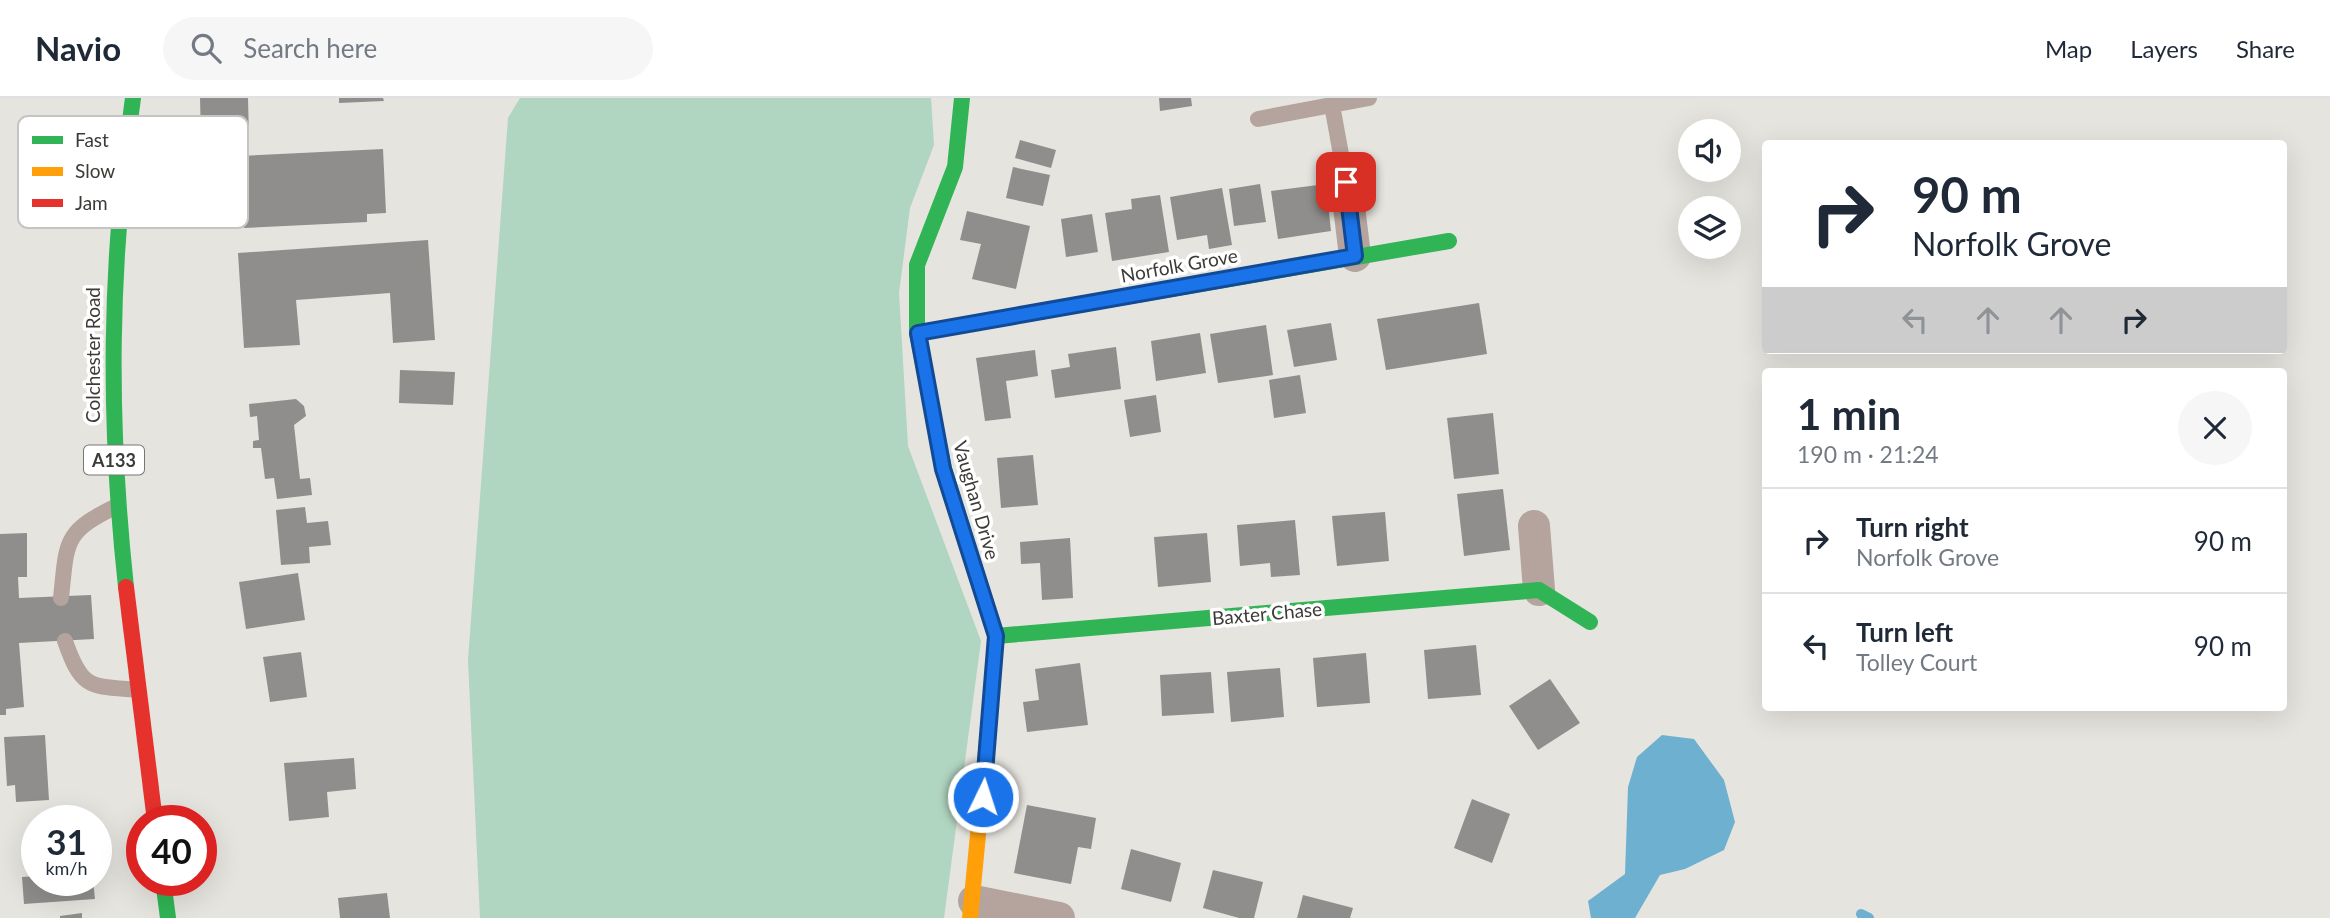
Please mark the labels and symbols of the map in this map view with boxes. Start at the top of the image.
legend [18,116,248,228]
text: Fast [75,128,109,151]
pin [1316,152,1376,212]
text: Slow [75,159,115,182]
text: Jam [75,191,108,214]
street label: Norfolk Grove [1119,243,1239,287]
street label: Colchester Road [81,287,104,423]
street label: Vaughan Drive [949,438,1005,562]
road number: A133 [84,446,144,474]
street label: Baxter Chase [1211,597,1323,629]
position arrow [946,760,1020,834]
speed limit sign: 40 [126,805,217,896]

